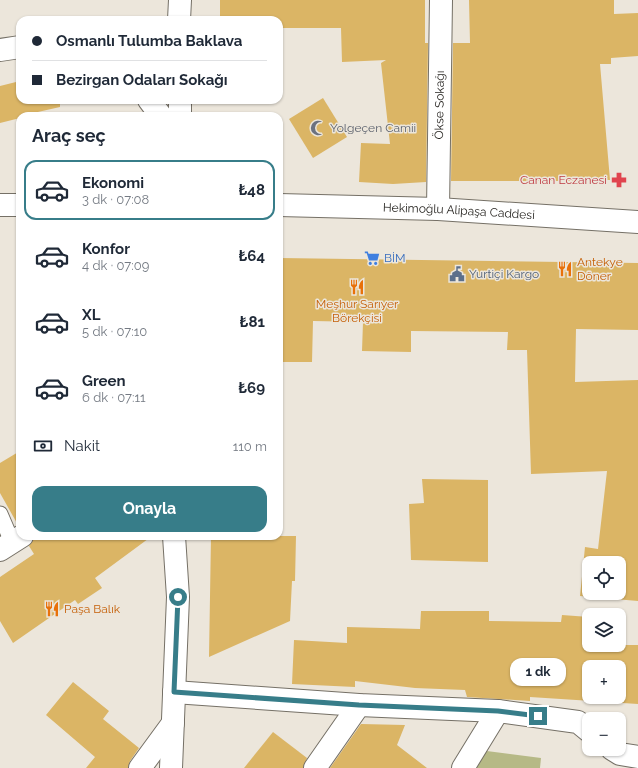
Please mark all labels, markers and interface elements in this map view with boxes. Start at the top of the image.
text: Osmanlı Tulumba Baklava [56,32,242,50]
text: Bezirgan Odaları Sokağı [56,71,228,89]
street label: Ökse Sokağı [432,71,447,139]
mosque icon: Yolgeçen Camii [309,119,327,137]
place label: Yolgeçen Camii [330,121,416,135]
text: Araç seç [32,125,106,146]
pharmacy icon: Canan Eczanesi [610,171,628,189]
icon: car [34,172,70,208]
place label: Canan Eczanesi [520,173,607,187]
text: Ekonomi [82,174,144,192]
text: ₺48 [238,181,265,199]
text: 3 dk · 07:08 [82,192,149,207]
street label: Hekimoğlu Alipaşa Caddesi [383,201,535,222]
icon: car [34,238,70,274]
text: Konfor [82,240,130,258]
text: ₺64 [238,247,265,265]
supermarket icon: BİM [363,249,381,267]
place label: BİM [384,251,406,265]
place label: Antekye Döner [577,255,623,283]
text: 4 dk · 07:09 [82,258,149,273]
restaurant icon: Antekye Döner [556,260,574,278]
public building icon: Yurtiçi Kargo [448,265,466,283]
place label: Yurtiçi Kargo [469,267,539,281]
restaurant icon: Meşhur Sarıyer Börekçisi [348,278,366,296]
place label: Meşhur Sarıyer Börekçisi [316,297,399,325]
icon: car [34,304,70,340]
text: XL [82,306,100,324]
text: ₺81 [240,313,265,331]
text: 5 dk · 07:10 [82,324,147,339]
icon: car [34,370,70,406]
text: Green [82,372,126,390]
text: ₺69 [238,379,265,397]
text: 6 dk · 07:11 [82,390,146,405]
icon: cash [32,435,54,457]
text: Nakit [64,437,100,455]
text: 110 m [233,439,267,454]
button: Onayla [32,486,267,532]
map controls [582,556,626,756]
button: locate [582,556,626,600]
route start [169,588,187,606]
restaurant icon: Paşa Balık [43,600,61,618]
place label: Paşa Balık [64,602,121,616]
button: layers [582,608,626,652]
callout: 1 dk [510,658,566,686]
button: + [582,660,626,704]
text: 1 dk [525,664,551,679]
route end [529,707,547,725]
button: − [582,712,626,756]

